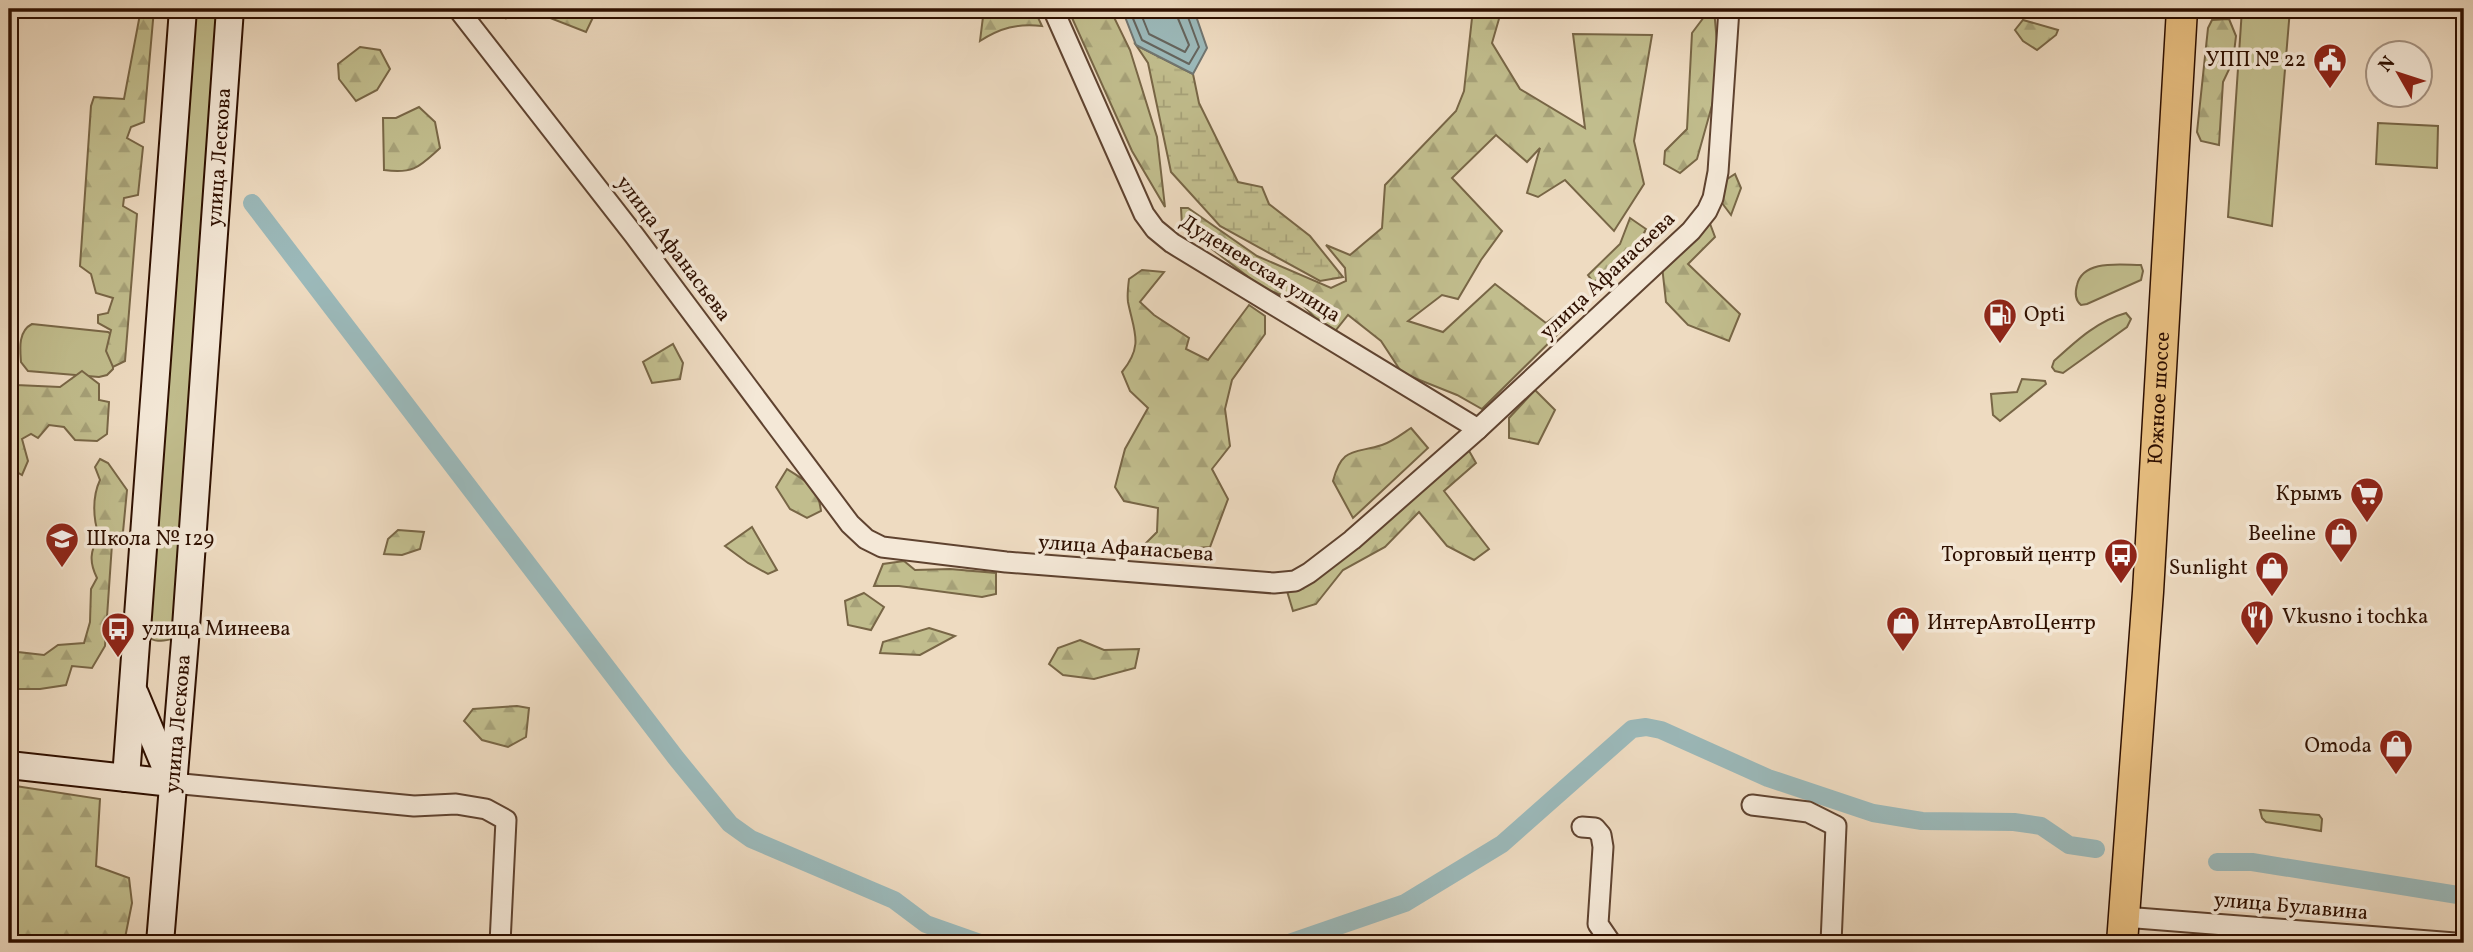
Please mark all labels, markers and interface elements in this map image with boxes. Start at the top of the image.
north arrow [2364,38,2434,108]
public building icon: УПП № 22 [2311,41,2349,90]
place label: УПП № 22 [2206,46,2306,75]
text: N [2373,51,2402,78]
street label: улица Лескова [200,87,239,228]
street label: улица Афанасьева [608,170,738,328]
street label: улица Афанасьева [1534,205,1682,347]
street label: Дуденевская улица [1174,208,1346,330]
fuel station icon: Opti [1981,296,2019,345]
place label: Opti [2024,301,2065,330]
street label: Южное шоссе [2141,331,2178,466]
supermarket icon: Крымъ [2348,475,2386,524]
place label: Крымъ [2276,480,2342,509]
shop icon: Beeline [2322,515,2360,564]
school or university icon: Школа № 129 [43,520,81,569]
place label: Beeline [2248,520,2316,549]
place label: Школа № 129 [86,525,214,554]
street label: улица Афанасьева [1037,528,1215,570]
bus stop icon: Торговый центр [2102,536,2140,585]
place label: Торговый центр [1941,541,2096,570]
shop icon: Sunlight [2253,549,2291,598]
place label: Sunlight [2169,554,2248,583]
restaurant icon: Vkusno i tochka [2238,598,2276,647]
place label: Vkusno i tochka [2282,603,2429,632]
shop icon: ИнтерАвтоЦентр [1884,604,1922,653]
place label: ИнтерАвтоЦентр [1927,609,2096,638]
bus stop icon: улица Минеева [99,610,137,659]
place label: улица Минеева [142,615,291,644]
street label: улица Лескова [158,653,198,794]
shop icon: Omoda [2377,727,2415,776]
place label: Omoda [2305,732,2372,761]
street label: улица Булавина [2213,886,2369,928]

